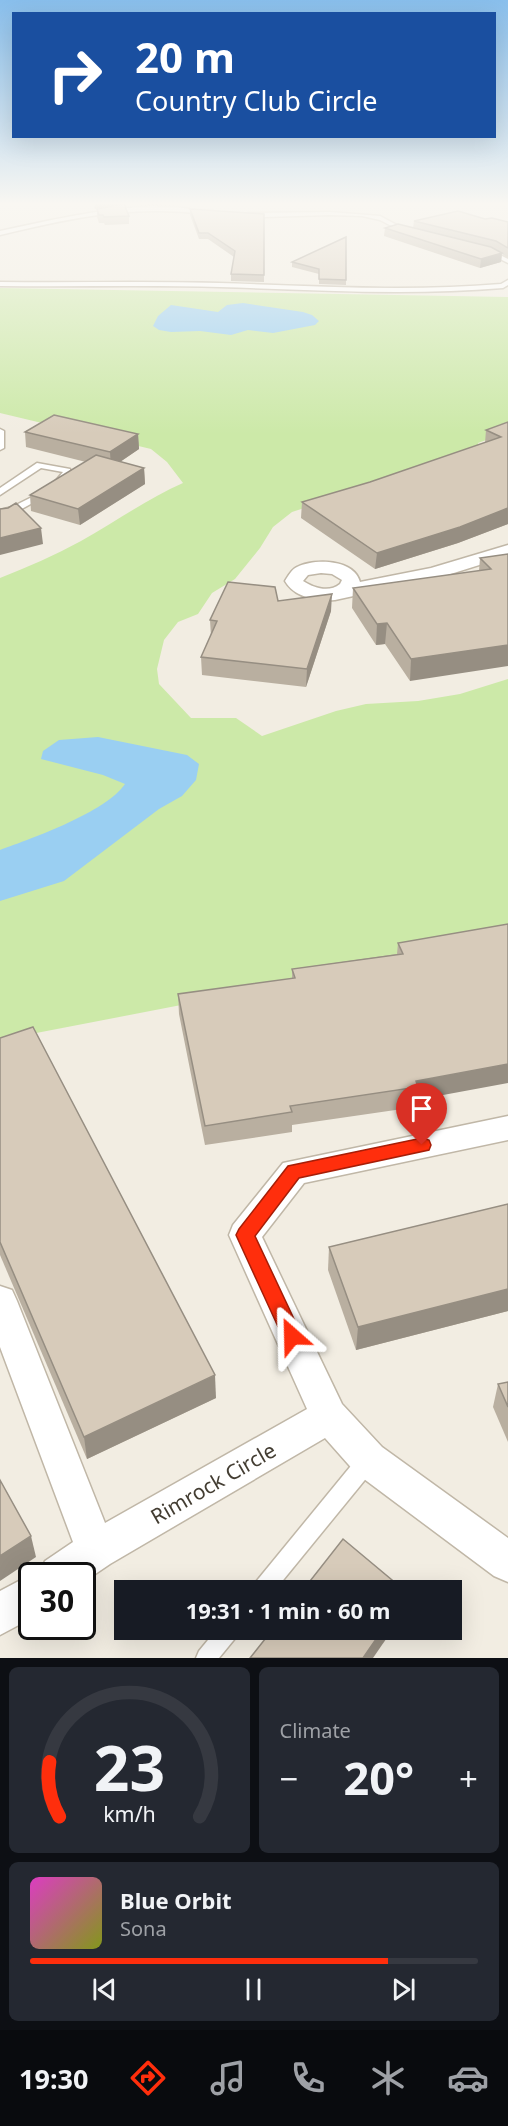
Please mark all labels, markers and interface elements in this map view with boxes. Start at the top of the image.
text: 20 m [135,28,235,85]
icon: right [36,36,114,114]
text: Country Club Circle [135,82,378,119]
pin [396,1083,447,1145]
icon: arrive [405,1092,438,1125]
position arrow [260,1304,324,1368]
street label: Rimrock Circle [145,1436,281,1530]
speed limit sign: 30 [18,1562,96,1640]
text: 19:31 · 1 min · 60 m [186,1595,390,1625]
text: Climate [280,1717,351,1744]
text: 23 [94,1724,165,1809]
text: 20° [343,1747,414,1808]
text: − [280,1756,298,1801]
text: + [459,1756,478,1801]
text: km/h [103,1799,156,1828]
text: Blue Orbit [120,1885,232,1915]
text: Sona [120,1915,167,1942]
icon: previous [88,1973,121,2006]
icon: pause [237,1973,270,2006]
icon: next [387,1973,420,2006]
icon: directions [127,2057,169,2099]
icon: music [207,2057,249,2099]
icon: phone [287,2057,329,2099]
icon: climate [367,2057,409,2099]
icon: car [447,2057,489,2099]
text: 19:30 [19,2060,88,2097]

